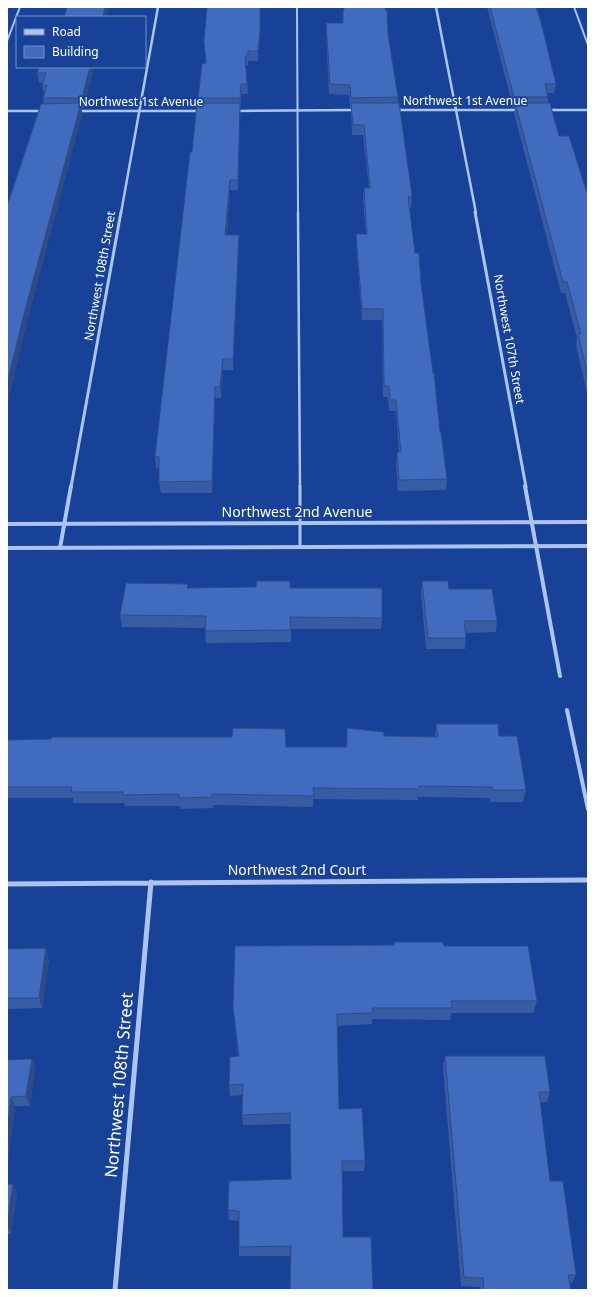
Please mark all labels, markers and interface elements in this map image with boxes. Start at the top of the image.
legend [16,16,146,68]
text: Road [52,23,81,40]
text: Building [52,43,99,60]
street label: Northwest 1st Avenue [403,92,528,109]
street label: Northwest 1st Avenue [79,93,204,110]
street label: Northwest 108th Street [80,209,119,342]
street label: Northwest 107th Street [490,273,529,406]
street label: Northwest 2nd Avenue [222,502,373,521]
street label: Northwest 2nd Court [228,860,366,879]
street label: Northwest 108th Street [99,991,138,1179]

